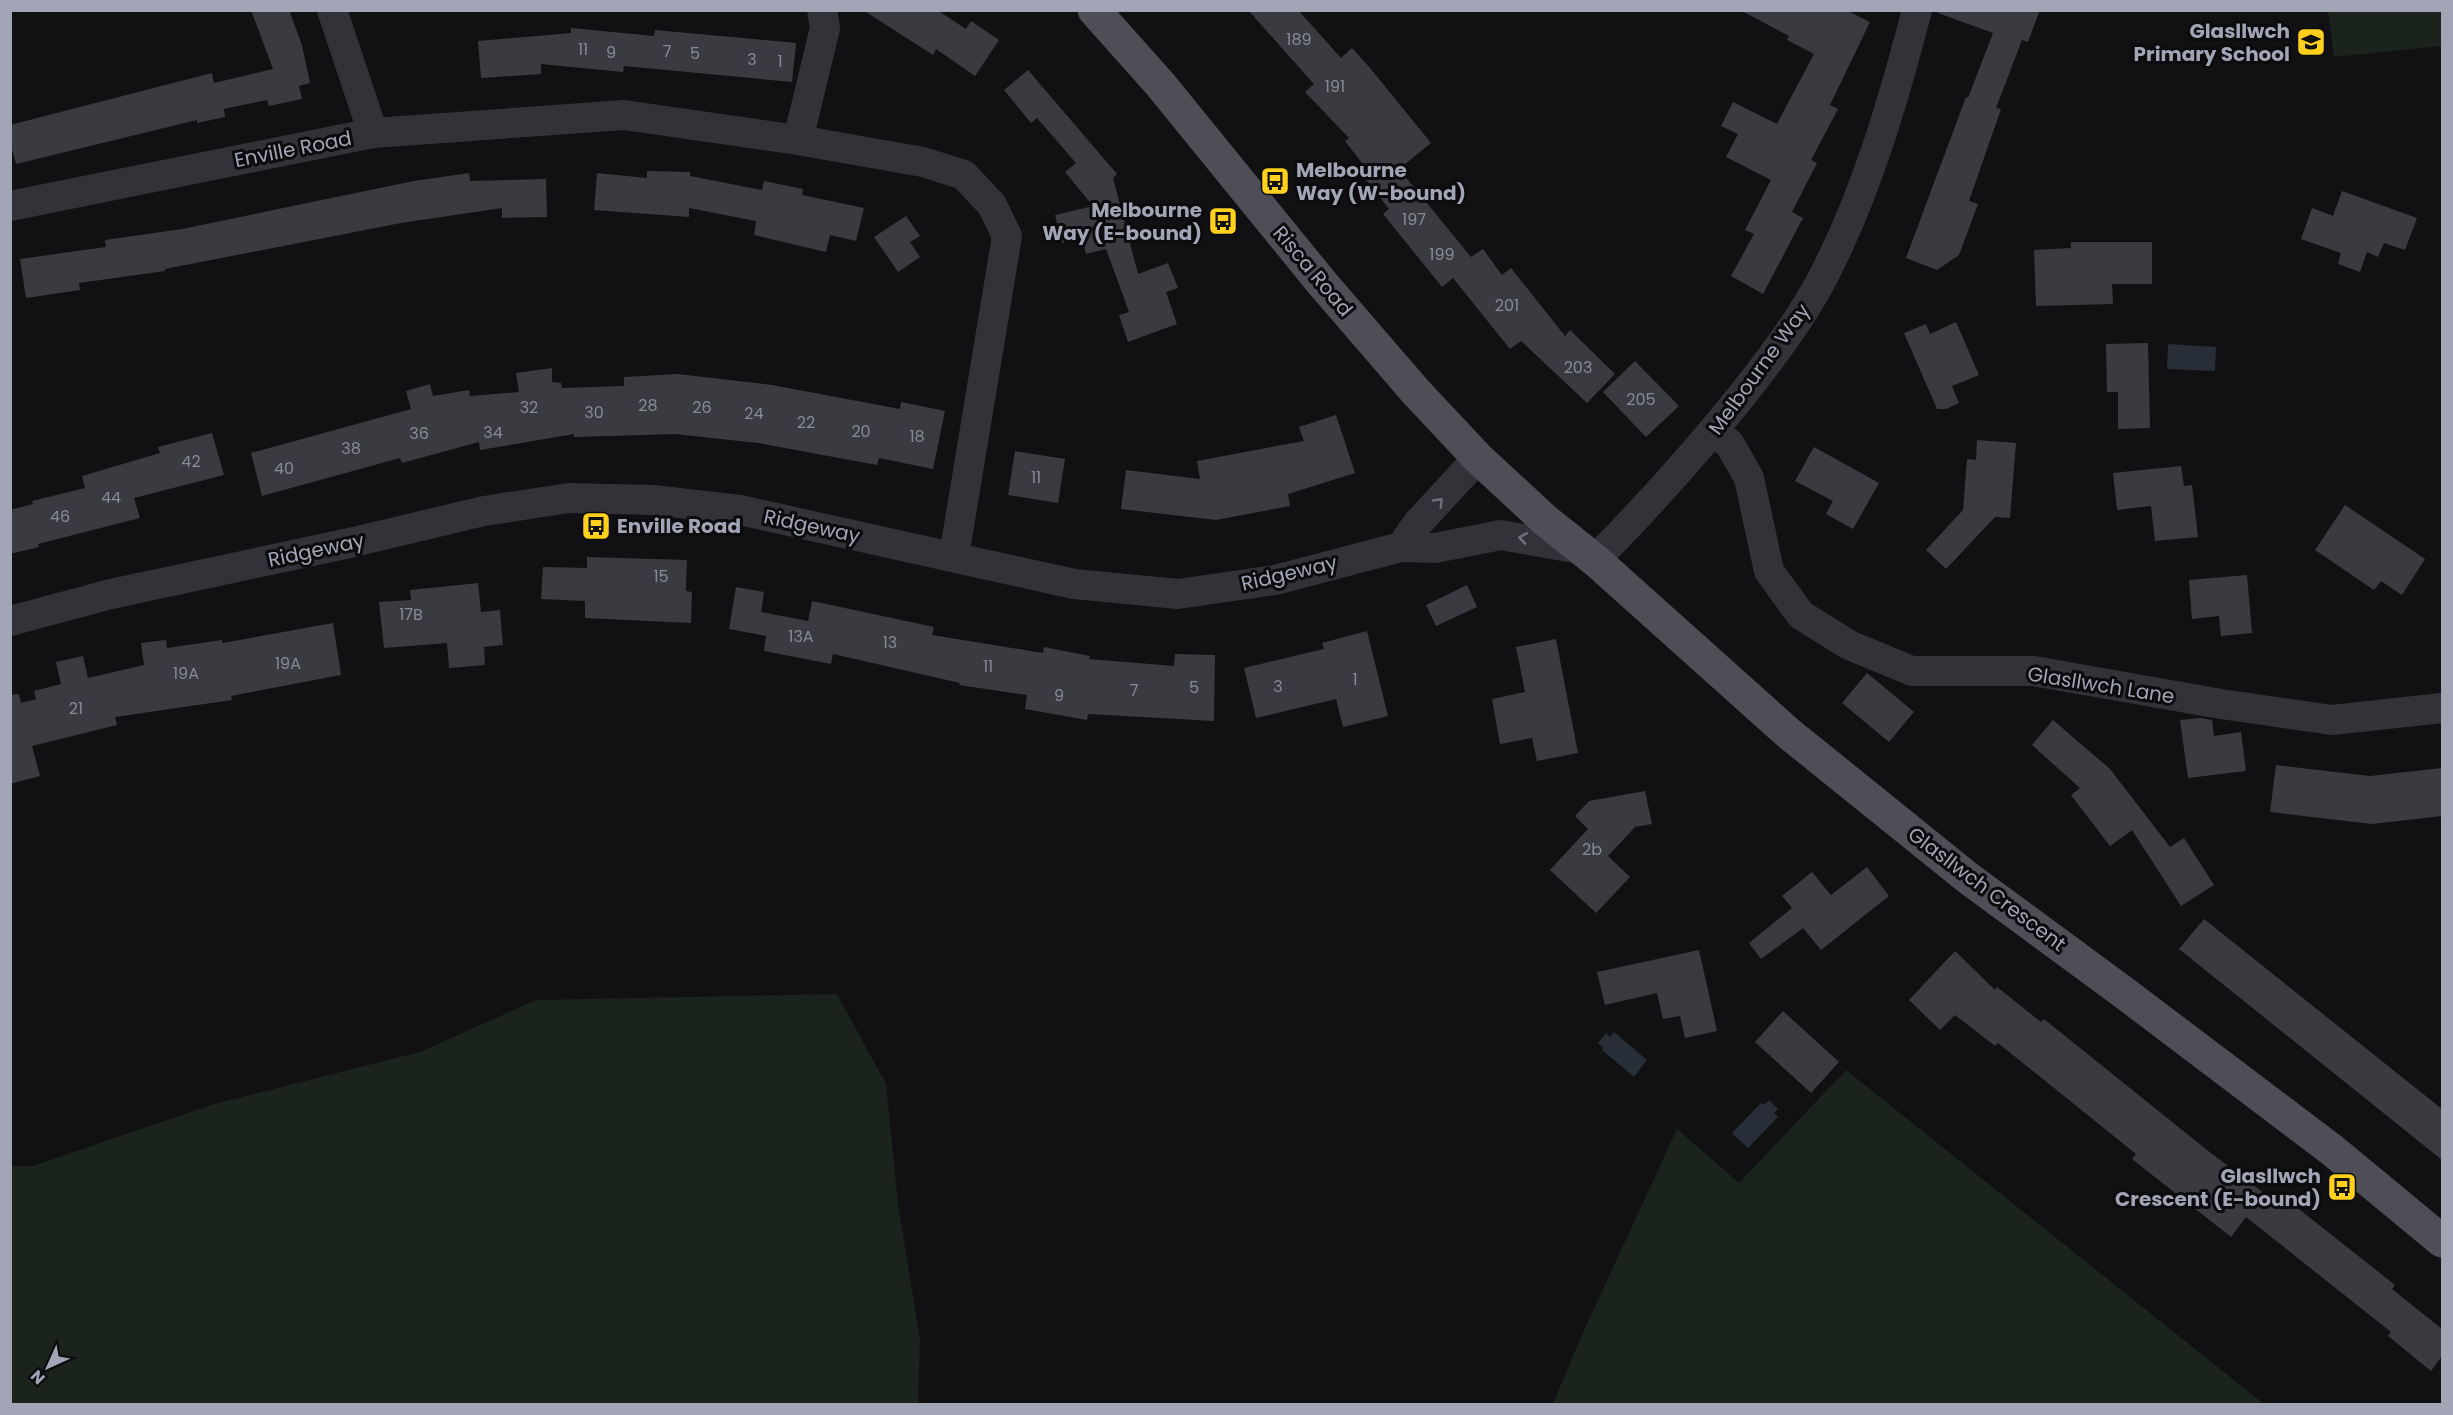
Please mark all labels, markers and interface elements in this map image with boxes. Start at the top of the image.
place label: Glasllwch Primary School [2134,17,2290,68]
school or university icon: Glasllwch Primary School [2295,26,2327,58]
house number: 189 [1286,28,1312,51]
house number: 11 [578,38,588,61]
house number: 7 [663,40,672,63]
house number: 9 [606,41,616,64]
house number: 5 [690,42,700,65]
house number: 3 [747,48,757,71]
house number: 1 [777,50,783,73]
house number: 191 [1325,75,1345,98]
street label: Enville Road [232,124,354,174]
place label: Melbourne Way (W-bound) [1296,156,1466,207]
bus stop icon: Melbourne Way (W-bound) [1259,165,1291,197]
place label: Melbourne Way (E-bound) [1042,196,1202,247]
bus stop icon: Melbourne Way (E-bound) [1207,205,1239,237]
house number: 197 [1402,208,1426,231]
street label: Risca Road [1267,220,1359,322]
house number: 199 [1429,243,1455,266]
house number: 201 [1495,294,1519,317]
street label: Melbourne Way [1702,298,1816,440]
house number: 203 [1564,356,1592,379]
house number: 205 [1626,388,1656,411]
house number: 28 [638,394,658,417]
house number: 32 [520,396,538,419]
house number: 26 [692,396,712,419]
house number: 30 [584,401,604,424]
house number: 24 [744,402,764,425]
house number: 22 [797,411,815,434]
house number: 20 [851,420,871,443]
house number: 34 [483,421,503,444]
house number: 36 [409,422,429,445]
house number: 18 [909,425,925,448]
house number: 38 [341,437,361,460]
house number: 42 [181,450,201,473]
house number: 40 [274,457,294,480]
house number: 11 [1031,466,1041,489]
house number: 44 [101,486,121,509]
one-way arrow [1431,498,1442,509]
street label: Ridgeway [761,502,863,550]
house number: 46 [50,505,70,528]
bus stop icon: Enville Road [580,510,612,542]
place label: Enville Road [617,512,741,540]
street label: Ridgeway [265,526,367,574]
one-way arrow [1518,532,1528,544]
street label: Ridgeway [1238,548,1340,598]
house number: 15 [653,565,669,588]
house number: 17B [399,603,423,626]
house number: 13A [788,625,814,648]
house number: 13 [883,631,897,654]
house number: 19A [275,652,301,675]
house number: 11 [983,655,993,678]
street label: Glasllwch Lane [2026,660,2176,710]
house number: 19A [173,662,199,685]
house number: 1 [1352,668,1358,691]
house number: 3 [1273,675,1283,698]
house number: 5 [1189,676,1199,699]
house number: 7 [1130,679,1139,702]
house number: 9 [1054,684,1064,707]
house number: 21 [69,697,83,720]
street label: Glasllwch Crescent [1902,820,2072,958]
house number: 2b [1582,838,1602,861]
place label: Glasllwch Crescent (E-bound) [2115,1162,2321,1213]
bus stop icon: Glasllwch Crescent (E-bound) [2326,1171,2358,1203]
north arrow [18,1337,78,1397]
text: N [25,1365,50,1390]

